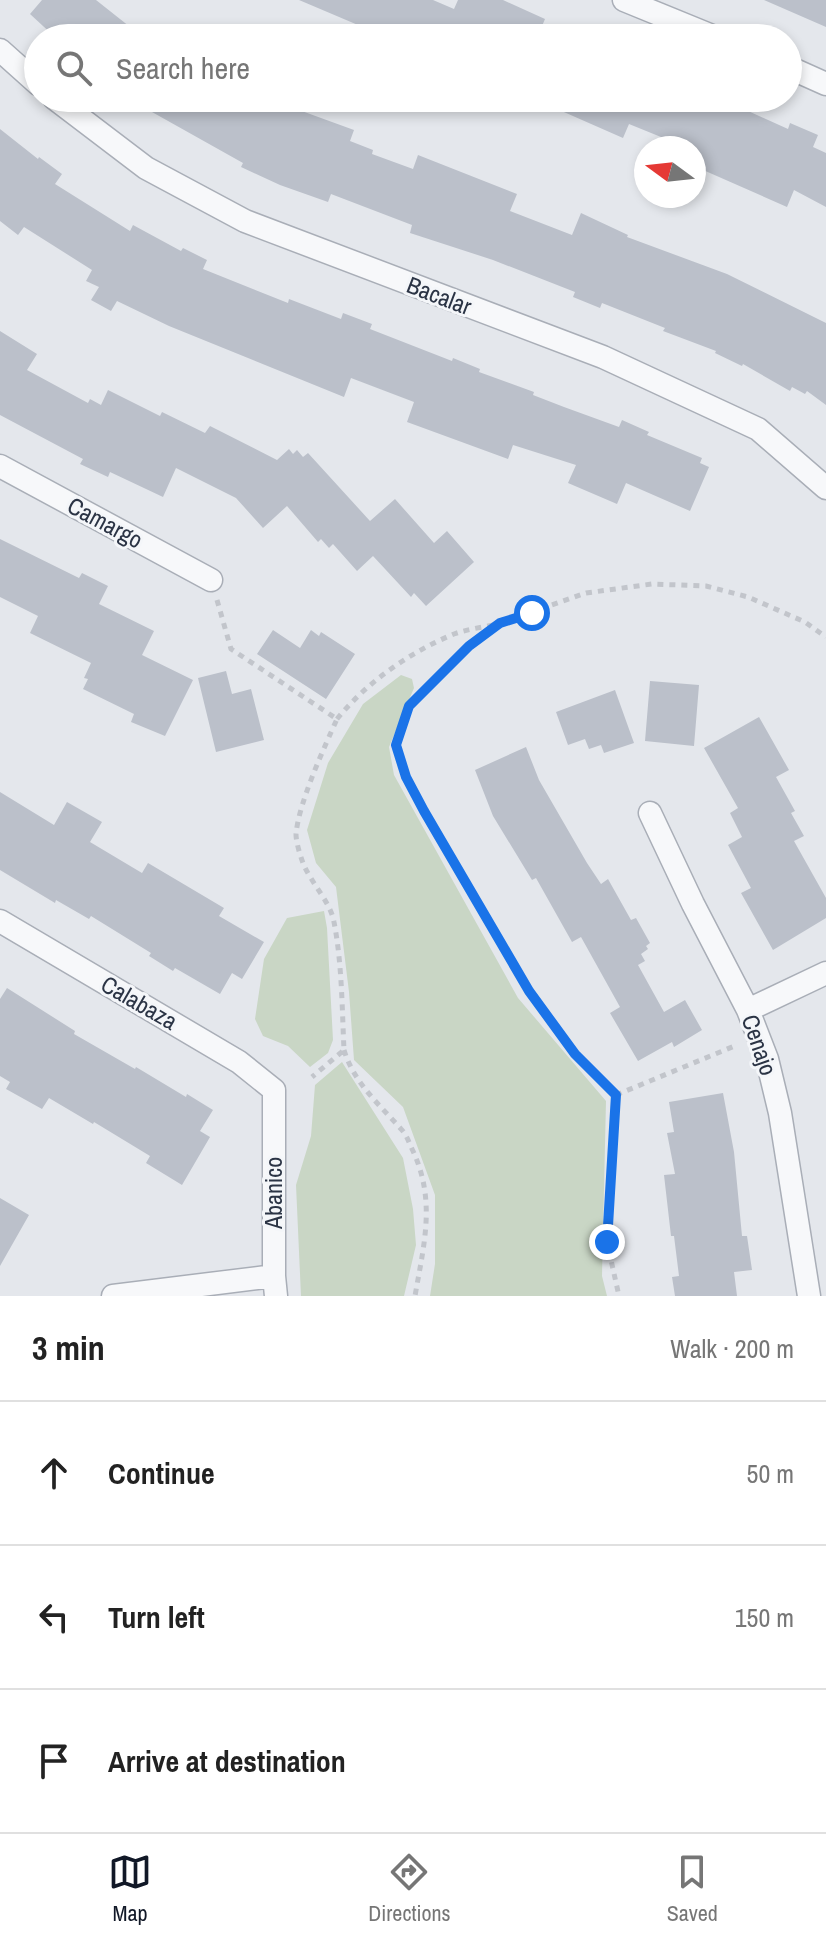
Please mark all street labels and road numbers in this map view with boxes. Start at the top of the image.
street label: Bacalar [402,268,477,322]
street label: Camargo [62,489,149,555]
street label: Calabaza [95,967,184,1037]
street label: Cenajo [735,1010,785,1079]
street label: Abanico [257,1157,289,1230]

